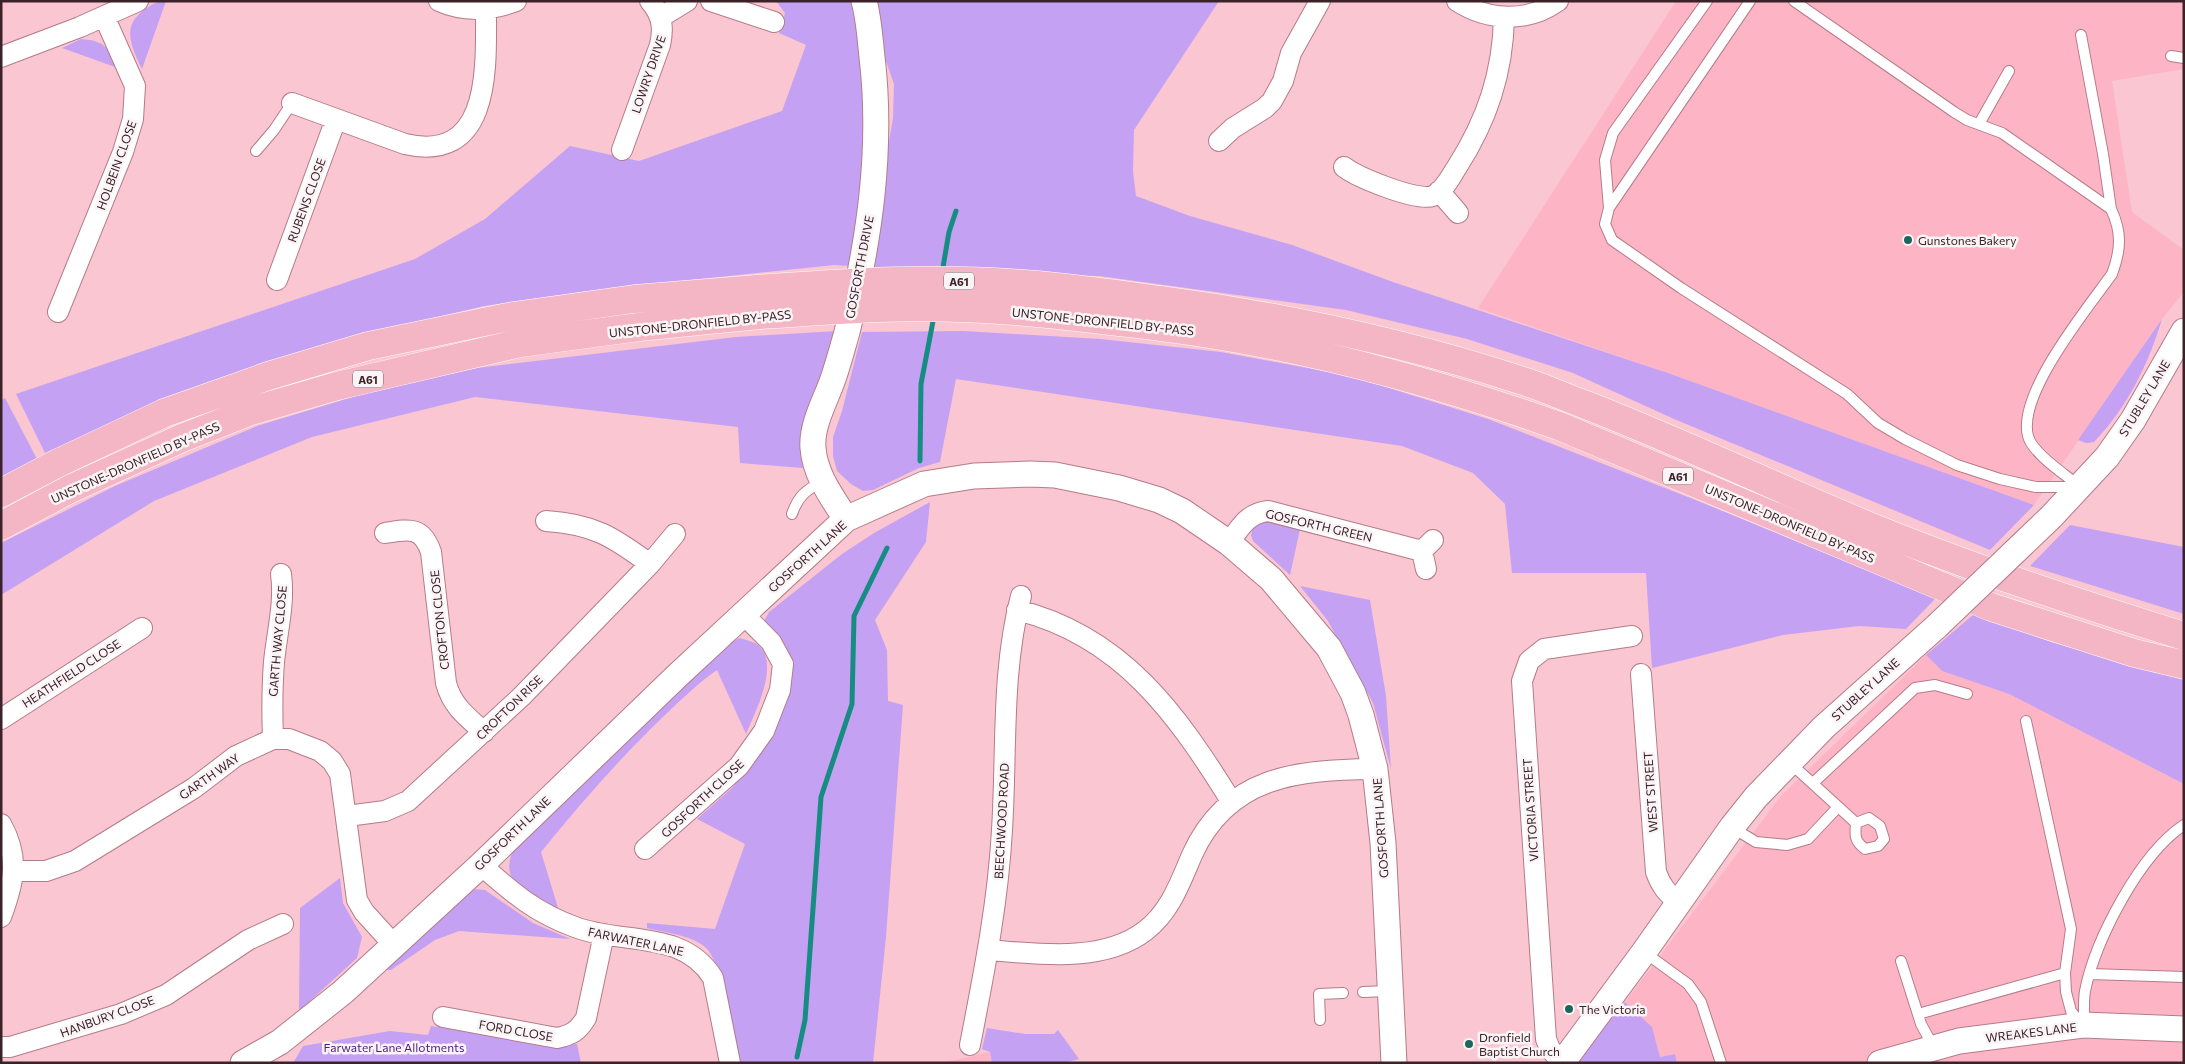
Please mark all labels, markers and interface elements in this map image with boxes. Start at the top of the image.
street label: LOWRY DRIVE [628,33,668,115]
street label: HOLBEIN CLOSE [93,118,139,212]
street label: RUBENS CLOSE [284,156,328,244]
street label: GOSFORTH DRIVE [842,214,876,320]
place label: Gunstones Bakery [1918,233,2016,247]
marker: Gunstones Bakery [1902,234,1914,246]
road number: A61 [944,272,974,290]
street label: UNSTONE-DRONFIELD BY-PASS [1011,304,1195,338]
street label: UNSTONE-DRONFIELD BY-PASS [608,306,792,340]
street label: STUBLEY LANE [2116,357,2172,439]
road number: A61 [353,370,383,388]
street label: UNSTONE-DRONFIELD BY-PASS [49,418,221,506]
road number: A61 [1663,468,1693,484]
street label: UNSTONE-DRONFIELD BY-PASS [1703,481,1877,565]
street label: GOSFORTH GREEN [1264,506,1374,544]
street label: GOSFORTH LANE [765,517,849,595]
street label: CROFTON CLOSE [427,570,451,670]
street label: GARTH WAY CLOSE [265,585,289,697]
street label: HEATHFIELD CLOSE [19,636,123,710]
street label: STUBLEY LANE [1828,655,1902,723]
street label: CROFTON RISE [473,672,545,742]
street label: GARTH WAY [176,750,242,802]
street label: WEST STREET [1640,751,1660,833]
street label: GOSFORTH CLOSE [658,756,746,840]
street label: VICTORIA STREET [1519,758,1541,862]
street label: BEECHWOOD ROAD [991,762,1011,879]
street label: GOSFORTH LANE [1370,777,1390,879]
street label: GOSFORTH LANE [471,793,553,873]
street label: FARWATER LANE [587,924,685,958]
street label: HANBURY CLOSE [58,992,156,1040]
place label: The Victoria [1579,1002,1646,1016]
marker: The Victoria [1563,1003,1575,1015]
street label: FORD CLOSE [478,1017,554,1043]
street label: WREAKES LANE [1985,1019,2077,1045]
place label: Dronfield Baptist Church [1479,1030,1560,1058]
marker: Dronfield Baptist Church [1463,1038,1475,1050]
park label: Farwater Lane Allotments [324,1040,464,1054]

